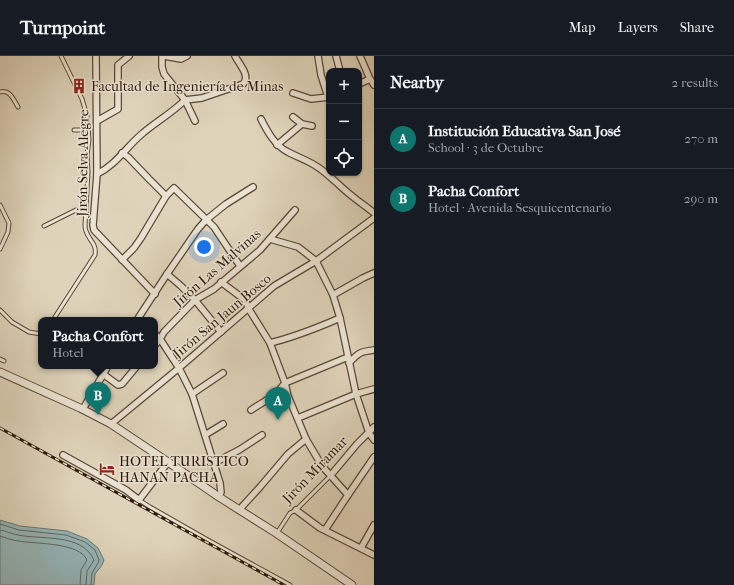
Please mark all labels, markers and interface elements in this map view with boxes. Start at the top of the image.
text: Turnpoint [20,17,105,39]
text: Map [569,19,596,36]
text: Layers [618,19,658,36]
text: Share [680,19,714,36]
map controls [326,68,362,176]
button: + [326,68,362,104]
text: Nearby [390,72,444,92]
text: 2 results [672,75,718,90]
building icon: Facultad de Ingeniería de Minas [70,77,88,95]
place label: Facultad de Ingeniería de Minas [91,78,283,95]
button: − [326,104,362,140]
street label: Jirón Selva Alegre [74,109,92,218]
text: Institución Educativa San José [428,122,621,140]
text: A [399,131,407,146]
text: 270 m [684,131,718,146]
button: locate [326,140,362,176]
text: School · 3 de Octubre [428,140,544,155]
text: Pacha Confort [428,182,519,200]
text: B [399,191,407,206]
text: 290 m [684,191,718,206]
text: Hotel · Avenida Sesquicentenario [428,200,611,215]
street label: Jirón Las Malvinas [169,225,264,311]
your location [194,237,214,257]
street label: Jirón San Jaun Bosco [169,270,275,363]
popup [38,317,158,369]
text: Pacha Confort [52,327,144,345]
text: Hotel [52,345,84,360]
pin: B [85,382,111,415]
pin: A [265,387,291,420]
street label: Jirón Miramar [278,433,351,508]
place label: HOTEL TURISTICO HANAN PACHA [119,453,249,486]
hotel icon: HOTEL TURISTICO HANAN PACHA [98,460,116,478]

